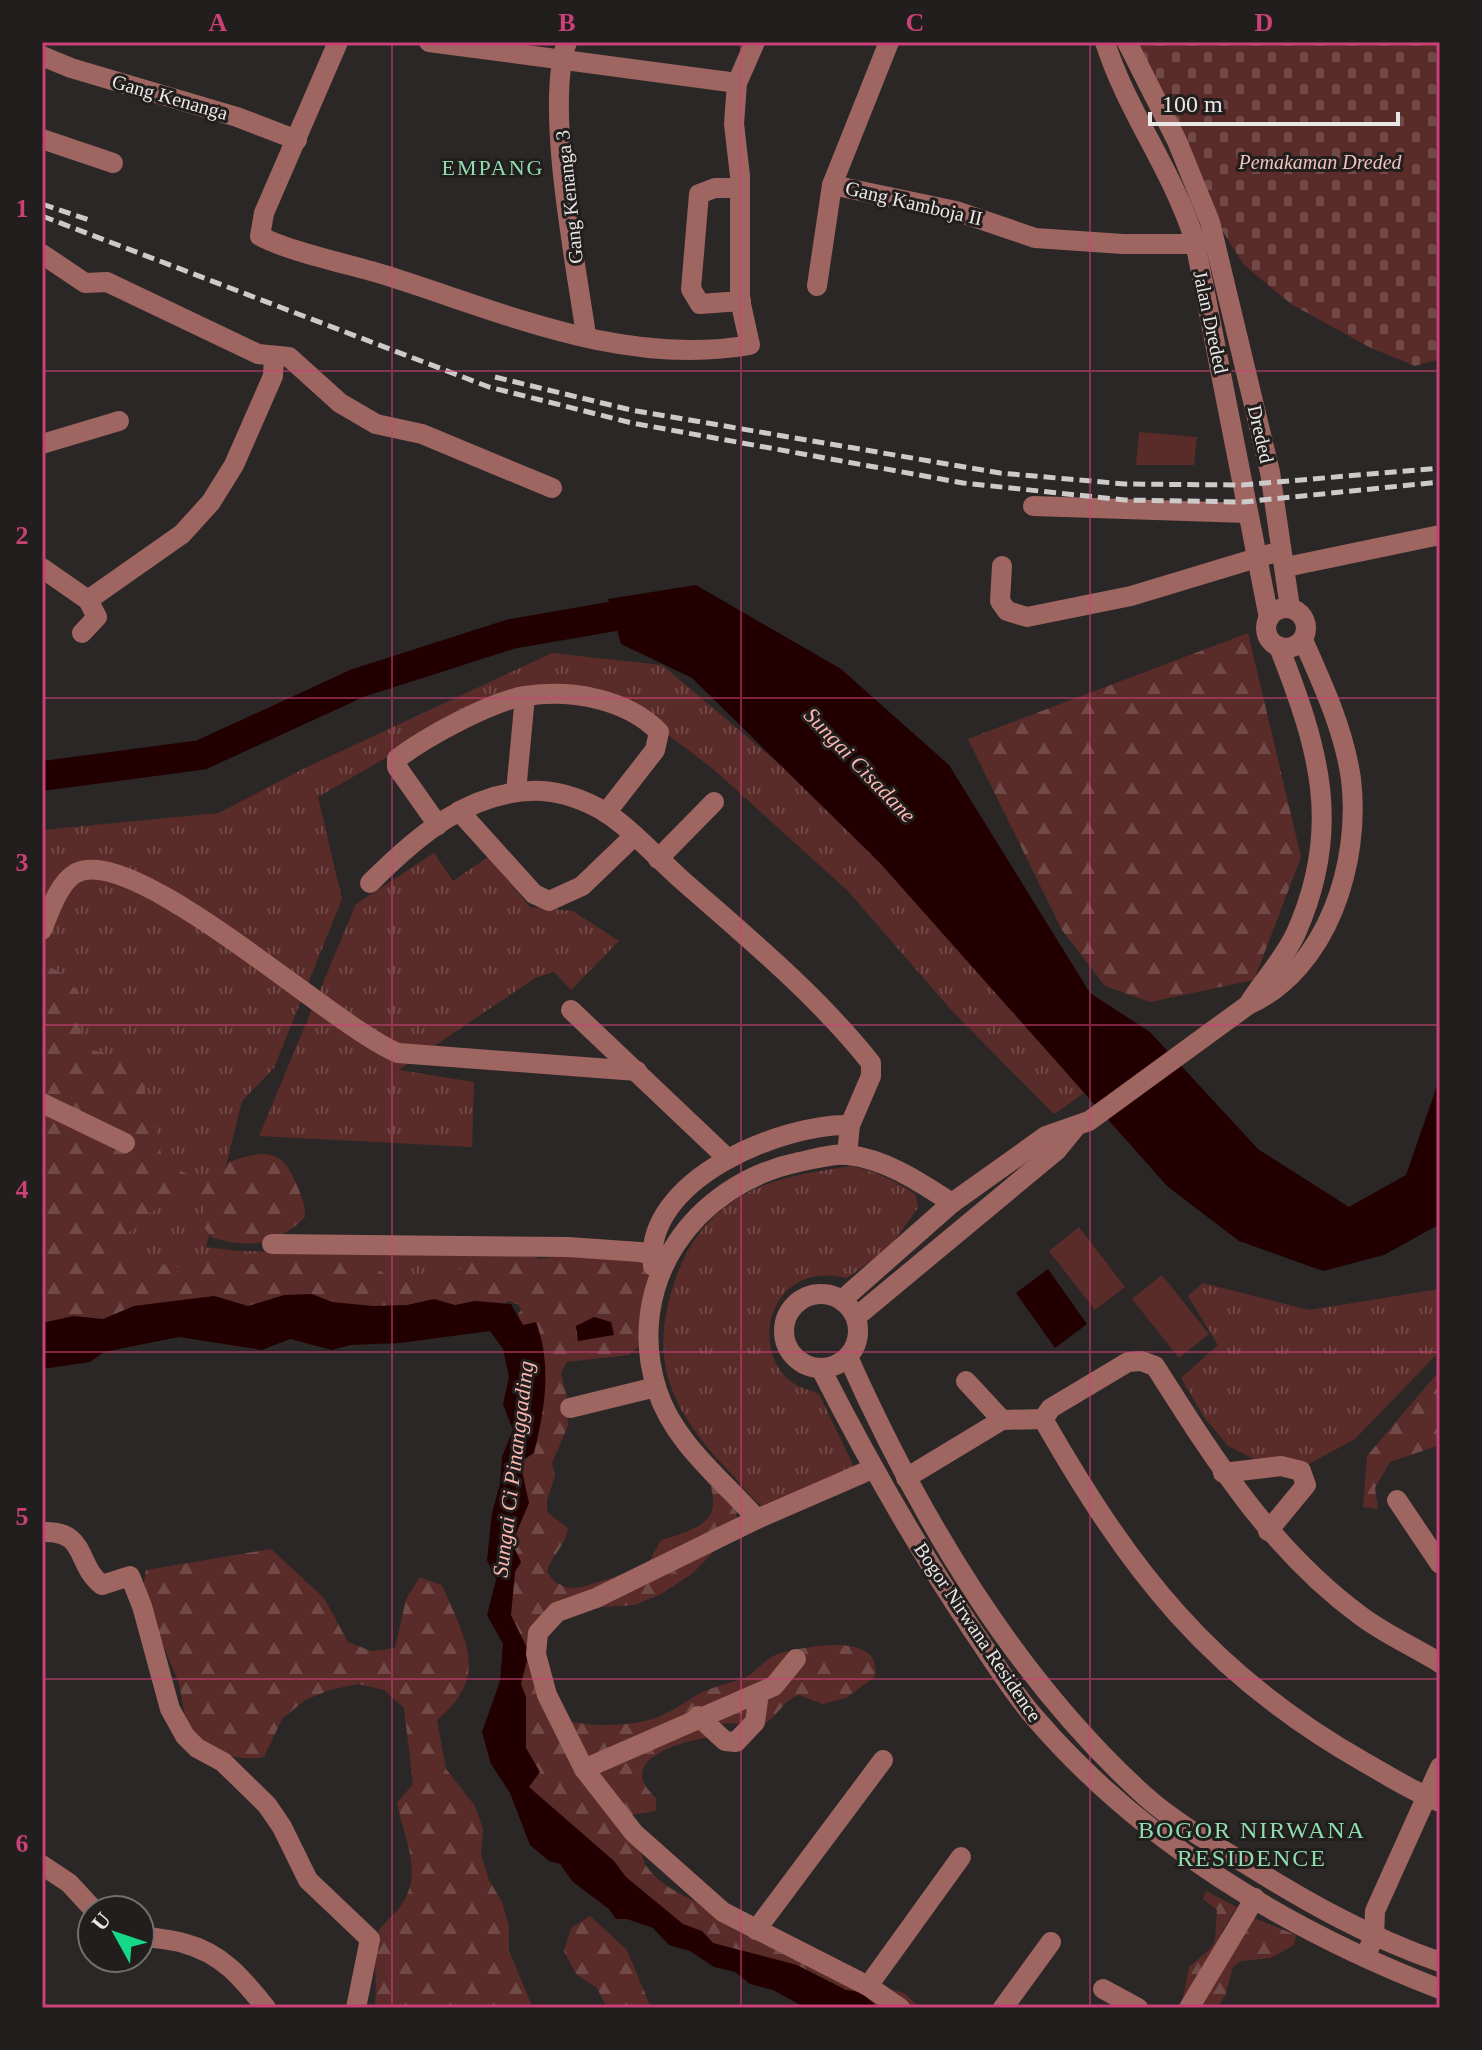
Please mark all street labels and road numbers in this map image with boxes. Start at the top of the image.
street label: Gang Kenanga [109,70,231,125]
street label: Gang Kenanga 3 [551,129,588,265]
street label: Gang Kamboja II [843,177,985,230]
street label: Jalan Dreded [1189,268,1233,376]
street label: Dreded [1244,403,1278,465]
street label: Bogor Nirwana Residence [909,1538,1046,1726]

